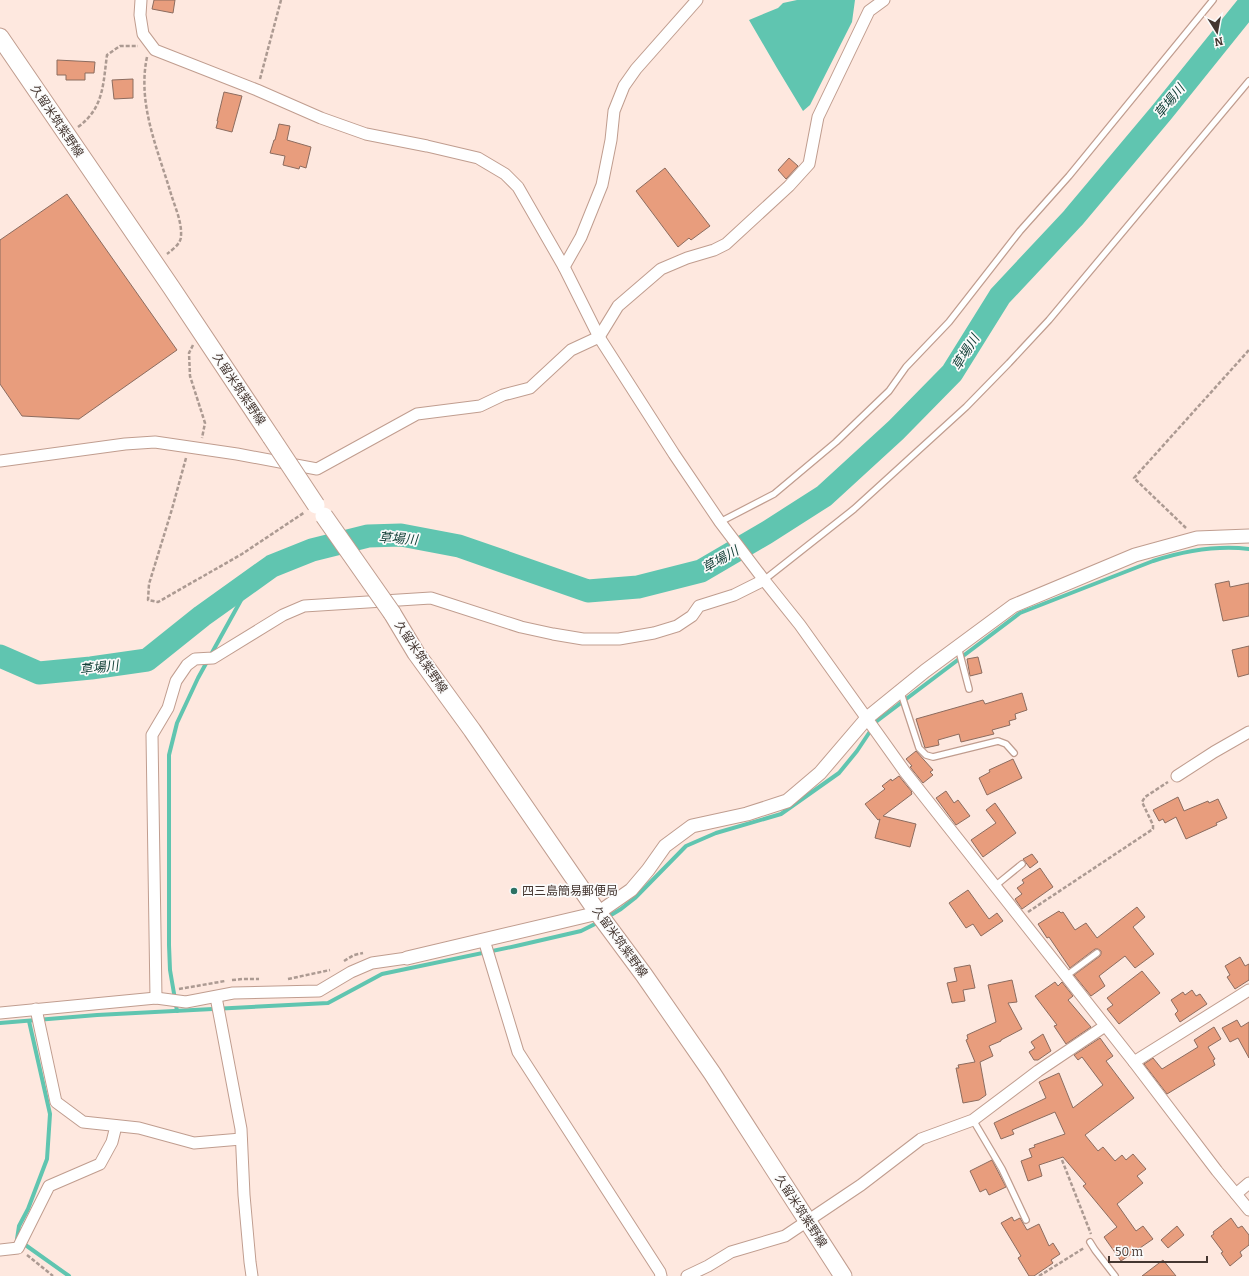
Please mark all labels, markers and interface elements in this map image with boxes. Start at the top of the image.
north arrow [1197,12,1237,52]
text: N [1213,34,1224,49]
water label: 草場川 [1151,80,1189,121]
street label: 久留米筑紫野線 [28,82,86,160]
water label: 草場川 [949,330,983,373]
street label: 久留米筑紫野線 [210,350,268,428]
water label: 草場川 [378,530,420,547]
water label: 草場川 [700,542,743,576]
street label: 久留米筑紫野線 [392,618,450,696]
water label: 草場川 [79,657,121,677]
place label: 四三島簡易郵便局 [522,884,618,898]
marker: 四三島簡易郵便局 [509,886,519,896]
street label: 久留米筑紫野線 [590,904,650,980]
street label: 久留米筑紫野線 [772,1172,830,1250]
scale bar [1109,1238,1207,1264]
text: 50 m [1115,1245,1144,1259]

